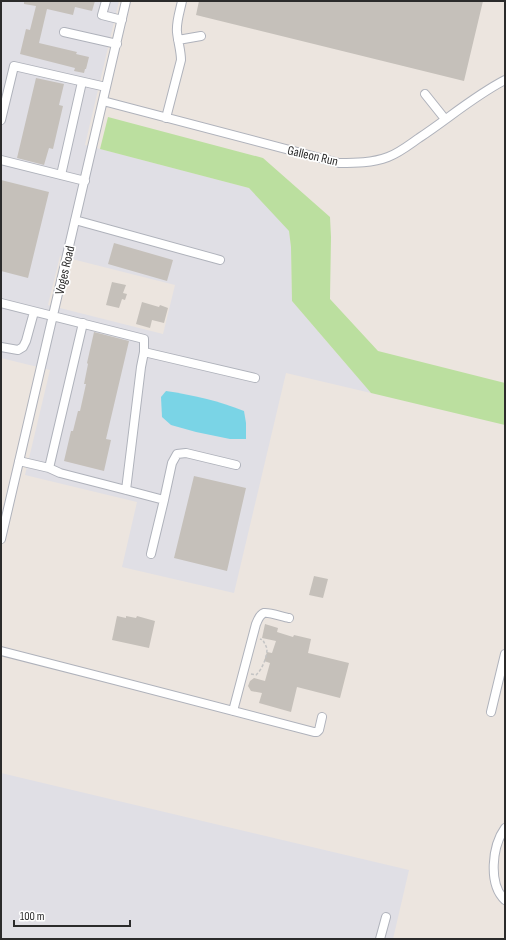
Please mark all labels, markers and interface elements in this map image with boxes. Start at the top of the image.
street label: Galleon Run [286,142,340,170]
street label: Voges Road [52,244,78,296]
scale bar [14,902,130,928]
text: 100 m [20,909,45,924]

